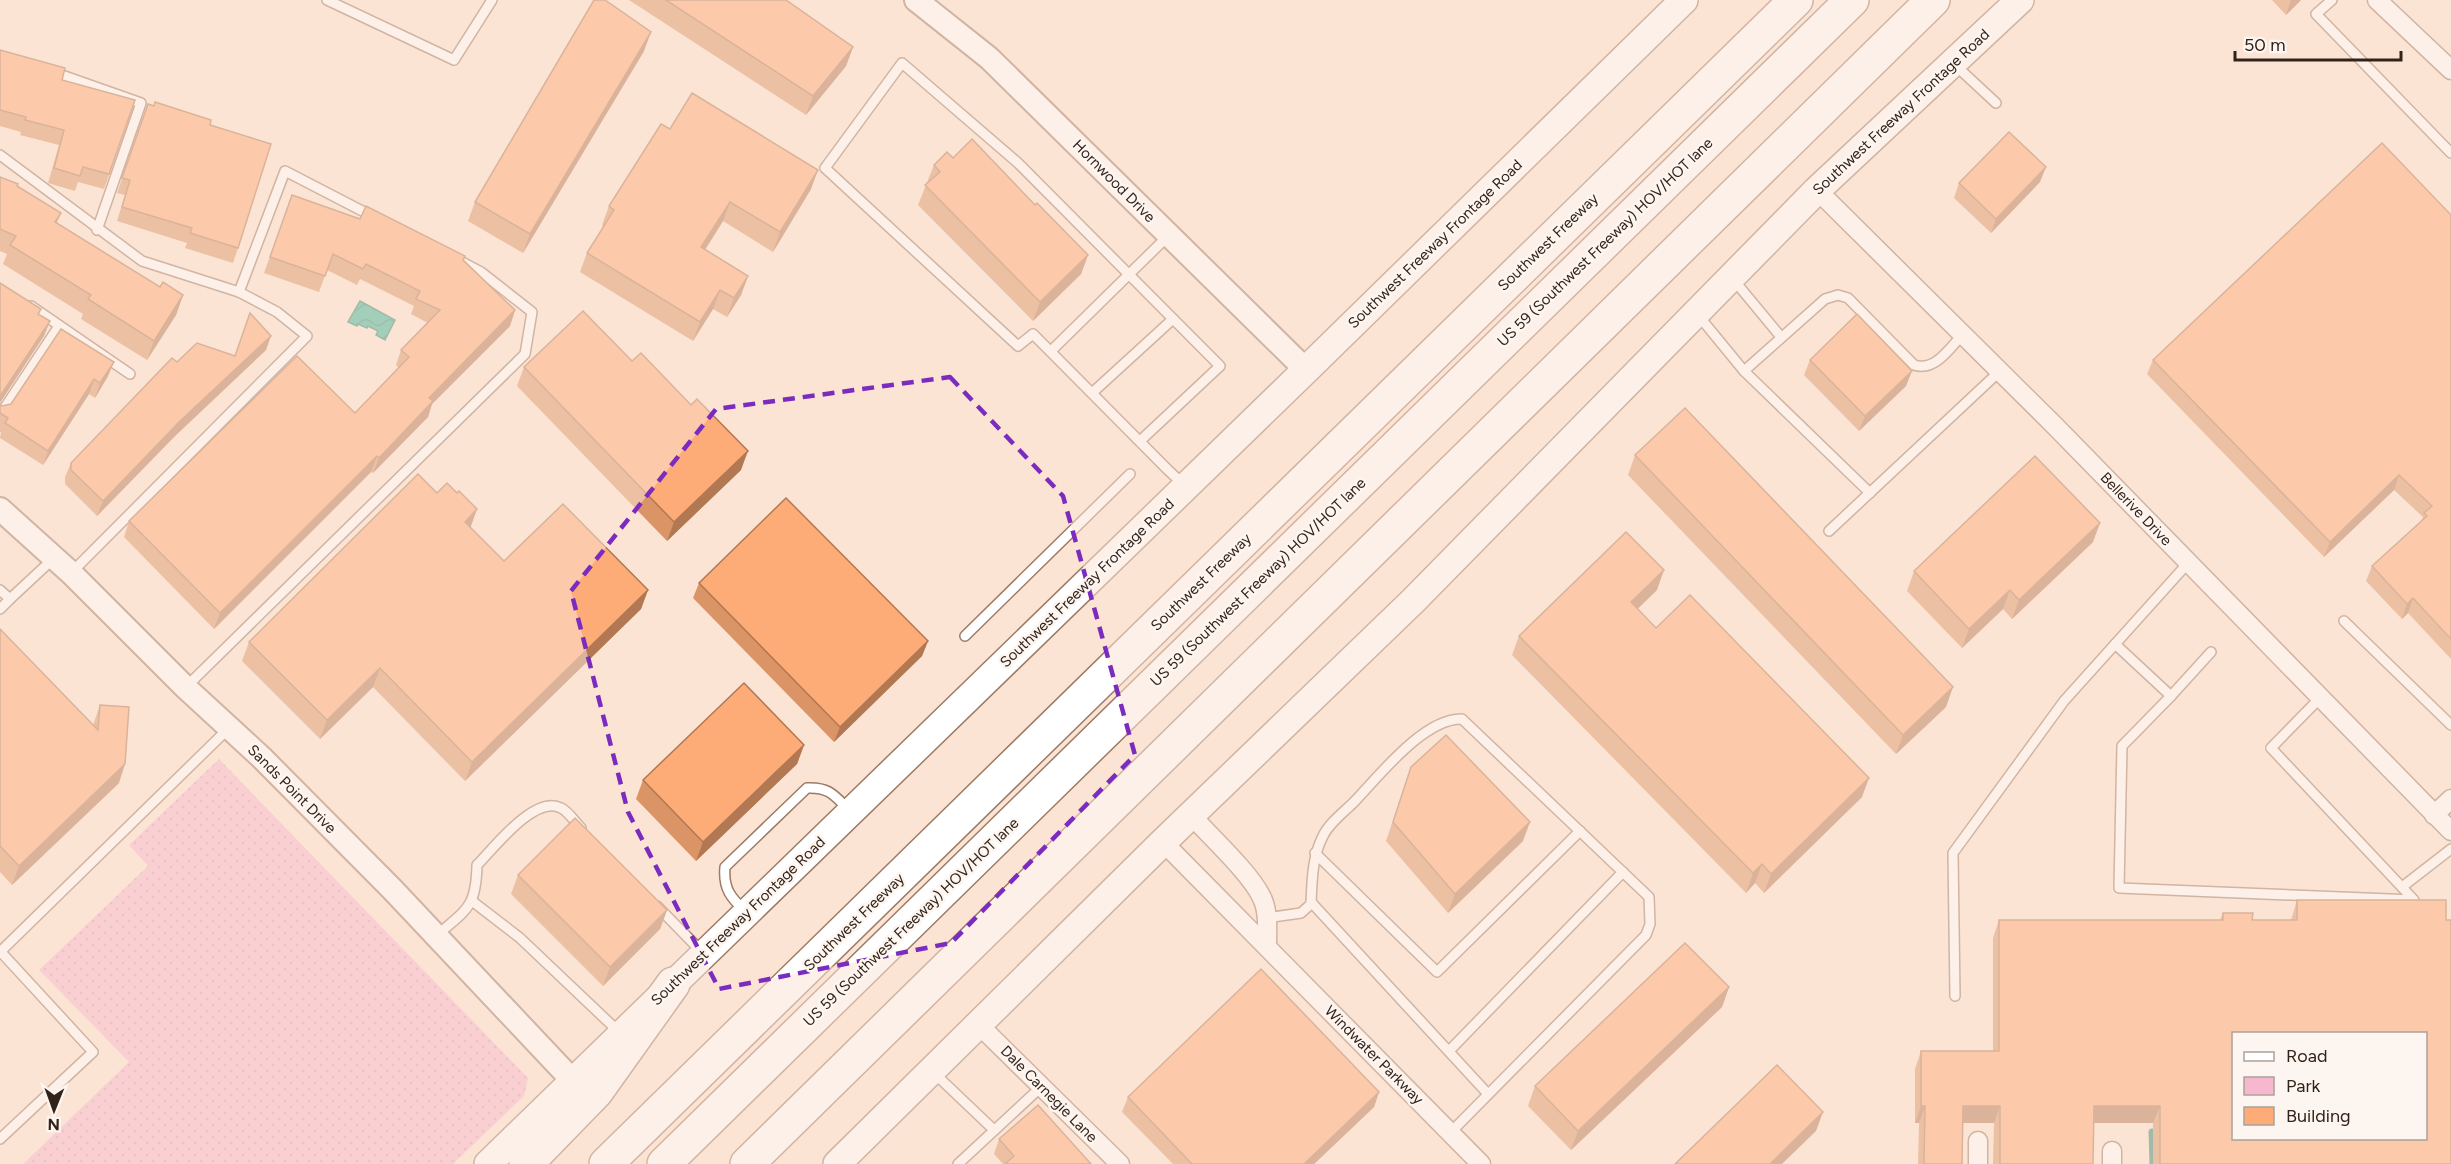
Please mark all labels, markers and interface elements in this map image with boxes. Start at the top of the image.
scale bar [2235,24,2402,62]
street label: Southwest Freeway Frontage Road [1809,25,1993,199]
text: 50 m [2244,34,2286,56]
street label: US 59 (Southwest Freeway) HOV/HOT lane [1494,134,1716,350]
street label: Hornwood Drive [1069,136,1159,226]
street label: Southwest Freeway Frontage Road [1344,156,1526,332]
street label: Southwest Freeway [1494,189,1602,295]
street label: Bellerive Drive [2097,469,2175,549]
street label: US 59 (Southwest Freeway) HOV/HOT lane [1147,474,1369,690]
street label: Southwest Freeway Frontage Road [996,495,1178,671]
street label: Southwest Freeway [1147,529,1255,635]
street label: Sands Point Drive [244,741,340,837]
street label: US 59 (Southwest Freeway) HOV/HOT lane [800,814,1022,1030]
street label: Southwest Freeway Frontage Road [647,833,829,1009]
street label: Southwest Freeway [800,869,908,975]
street label: Windwater Parkway [1321,1002,1427,1108]
legend [2232,1032,2427,1140]
street label: Dale Carnegie Lane [997,1042,1101,1146]
text: Road [2286,1045,2327,1067]
text: Park [2286,1075,2321,1097]
north arrow [24,1080,84,1140]
text: Building [2286,1105,2351,1127]
text: N [47,1115,60,1134]

